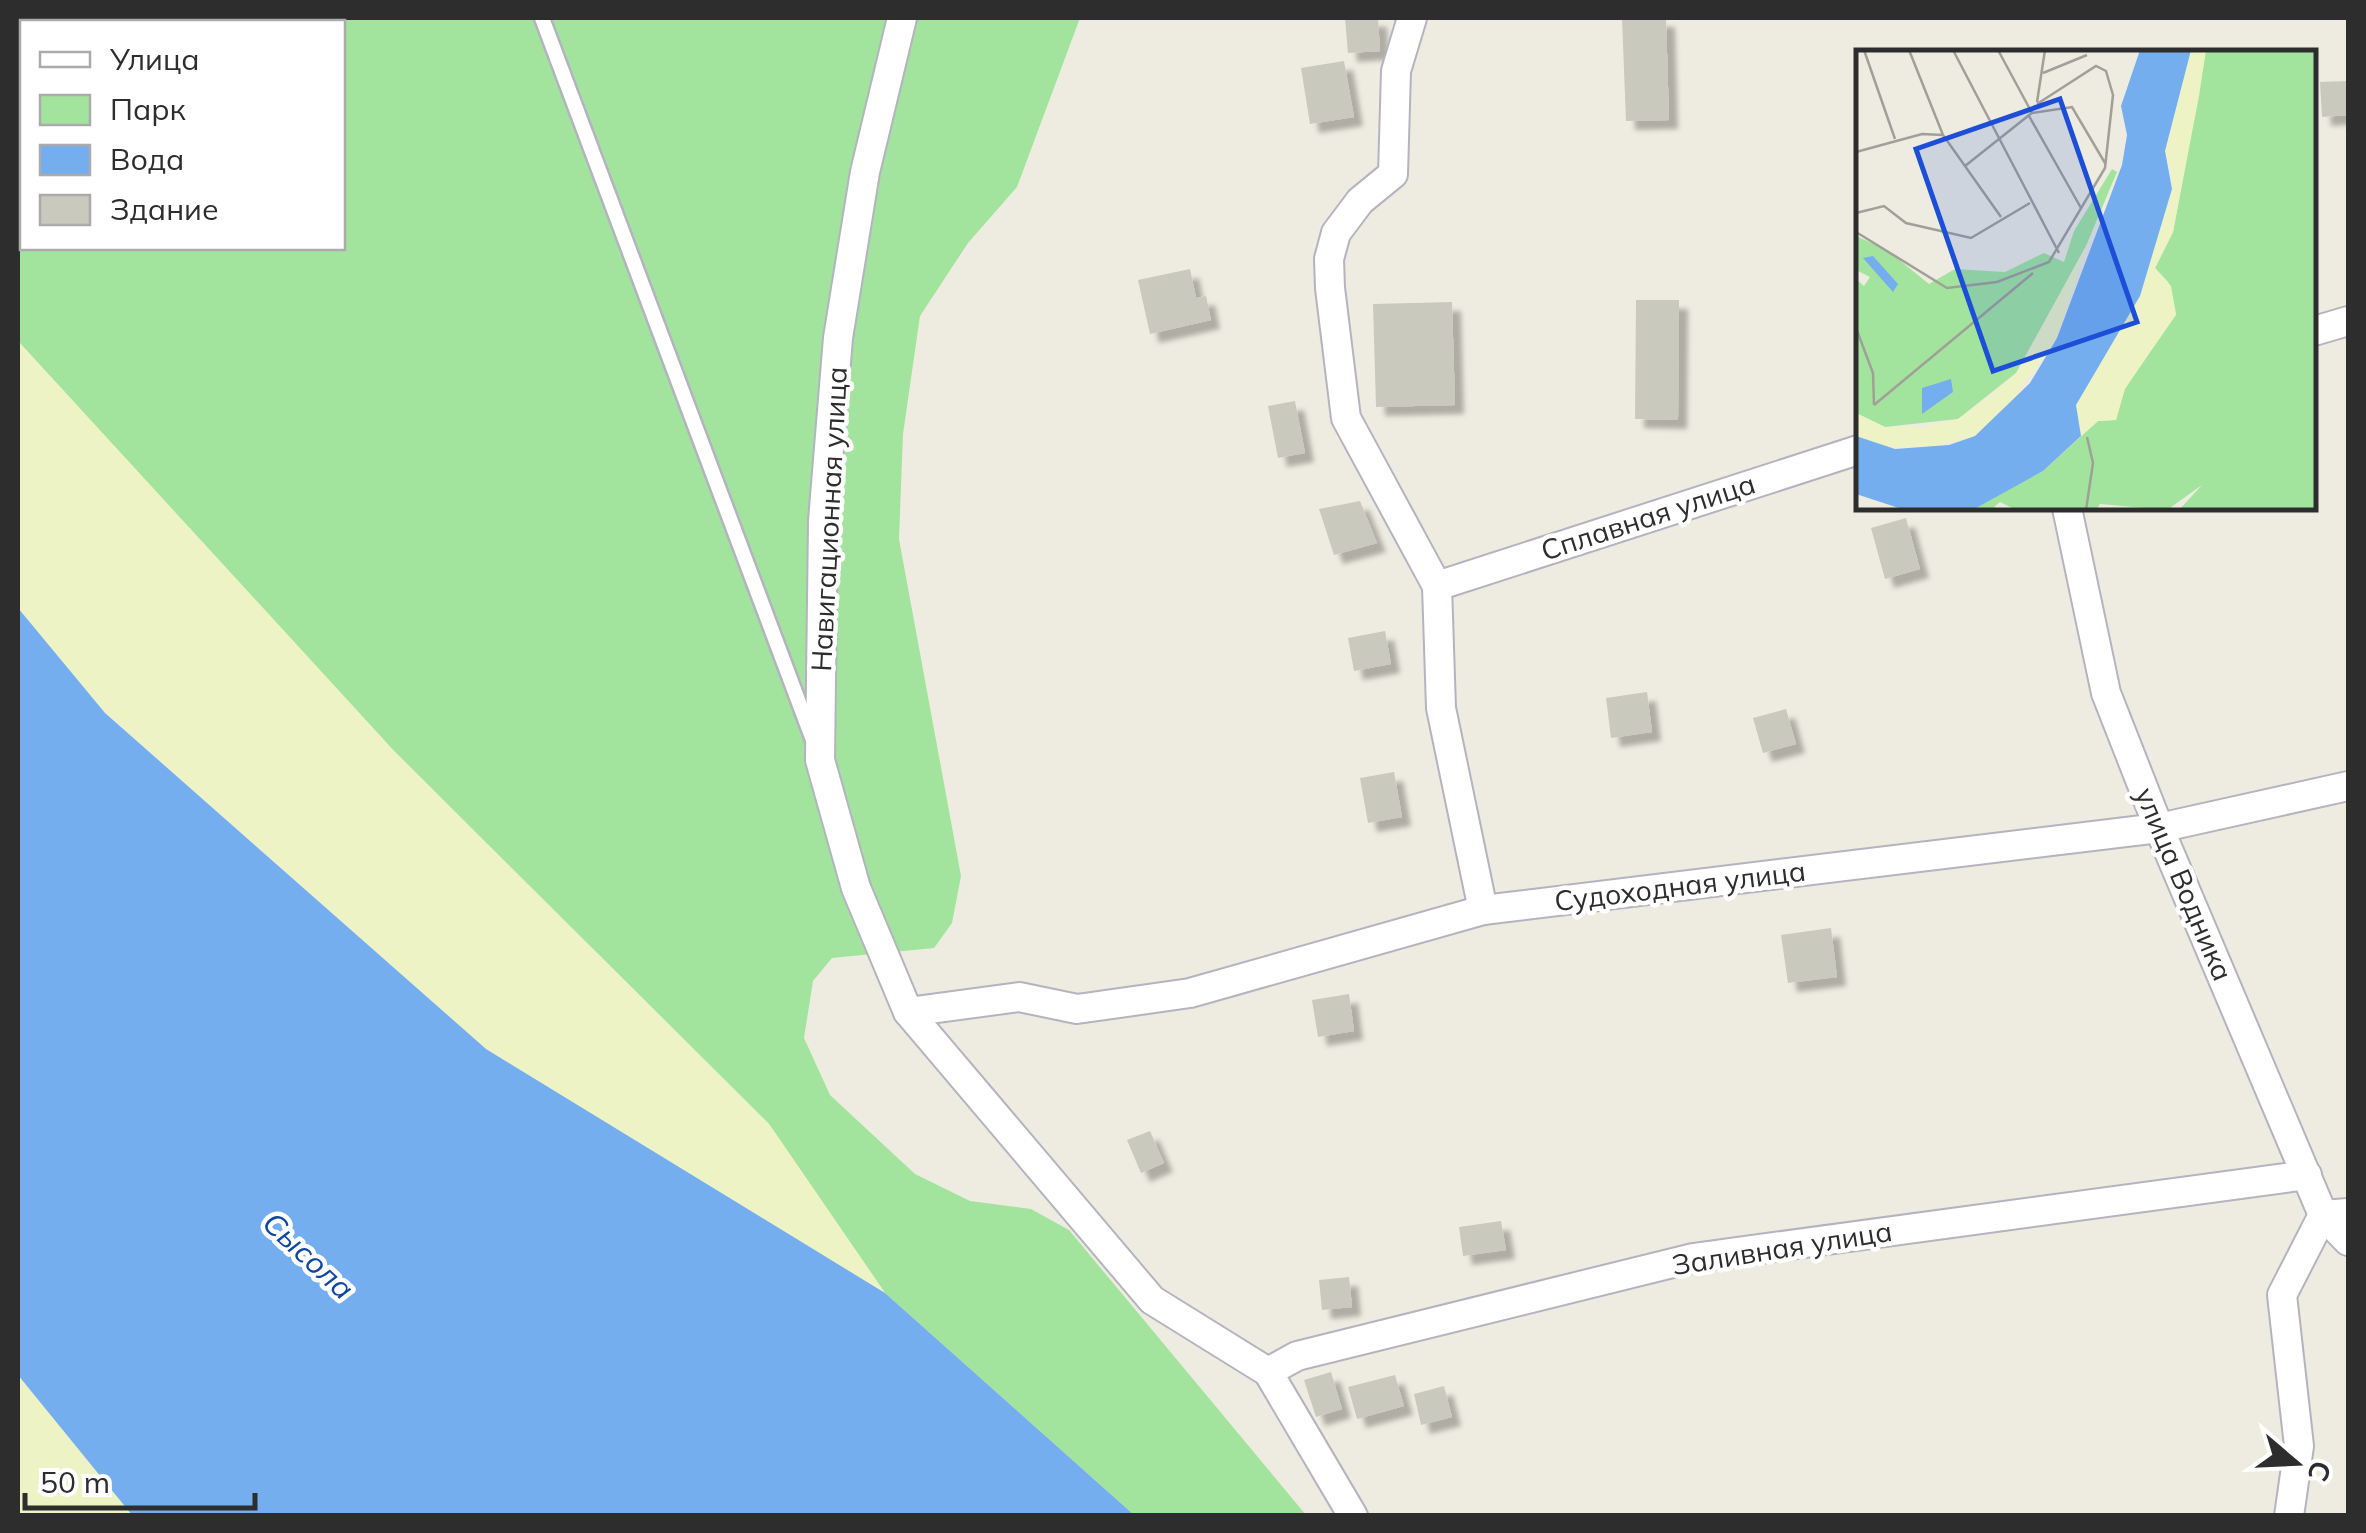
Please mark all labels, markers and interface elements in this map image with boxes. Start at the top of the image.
legend [20,20,345,250]
text: Улица [109,40,200,78]
inset map [1856,50,2316,510]
text: Парк [110,90,187,128]
text: Вода [110,140,184,178]
text: Здание [110,190,219,228]
street label: Навигационная улица [803,366,854,672]
street label: Сплавная улица [1536,465,1759,568]
street label: улица Водника [2128,782,2241,986]
street label: Судоходная улица [1552,853,1808,918]
water label: Сысола [255,1204,362,1307]
street label: Заливная улица [1669,1213,1894,1282]
north arrow [2246,1413,2346,1513]
scale bar [25,1448,255,1510]
text: С [2300,1457,2340,1486]
text: 50 m [40,1463,110,1501]

